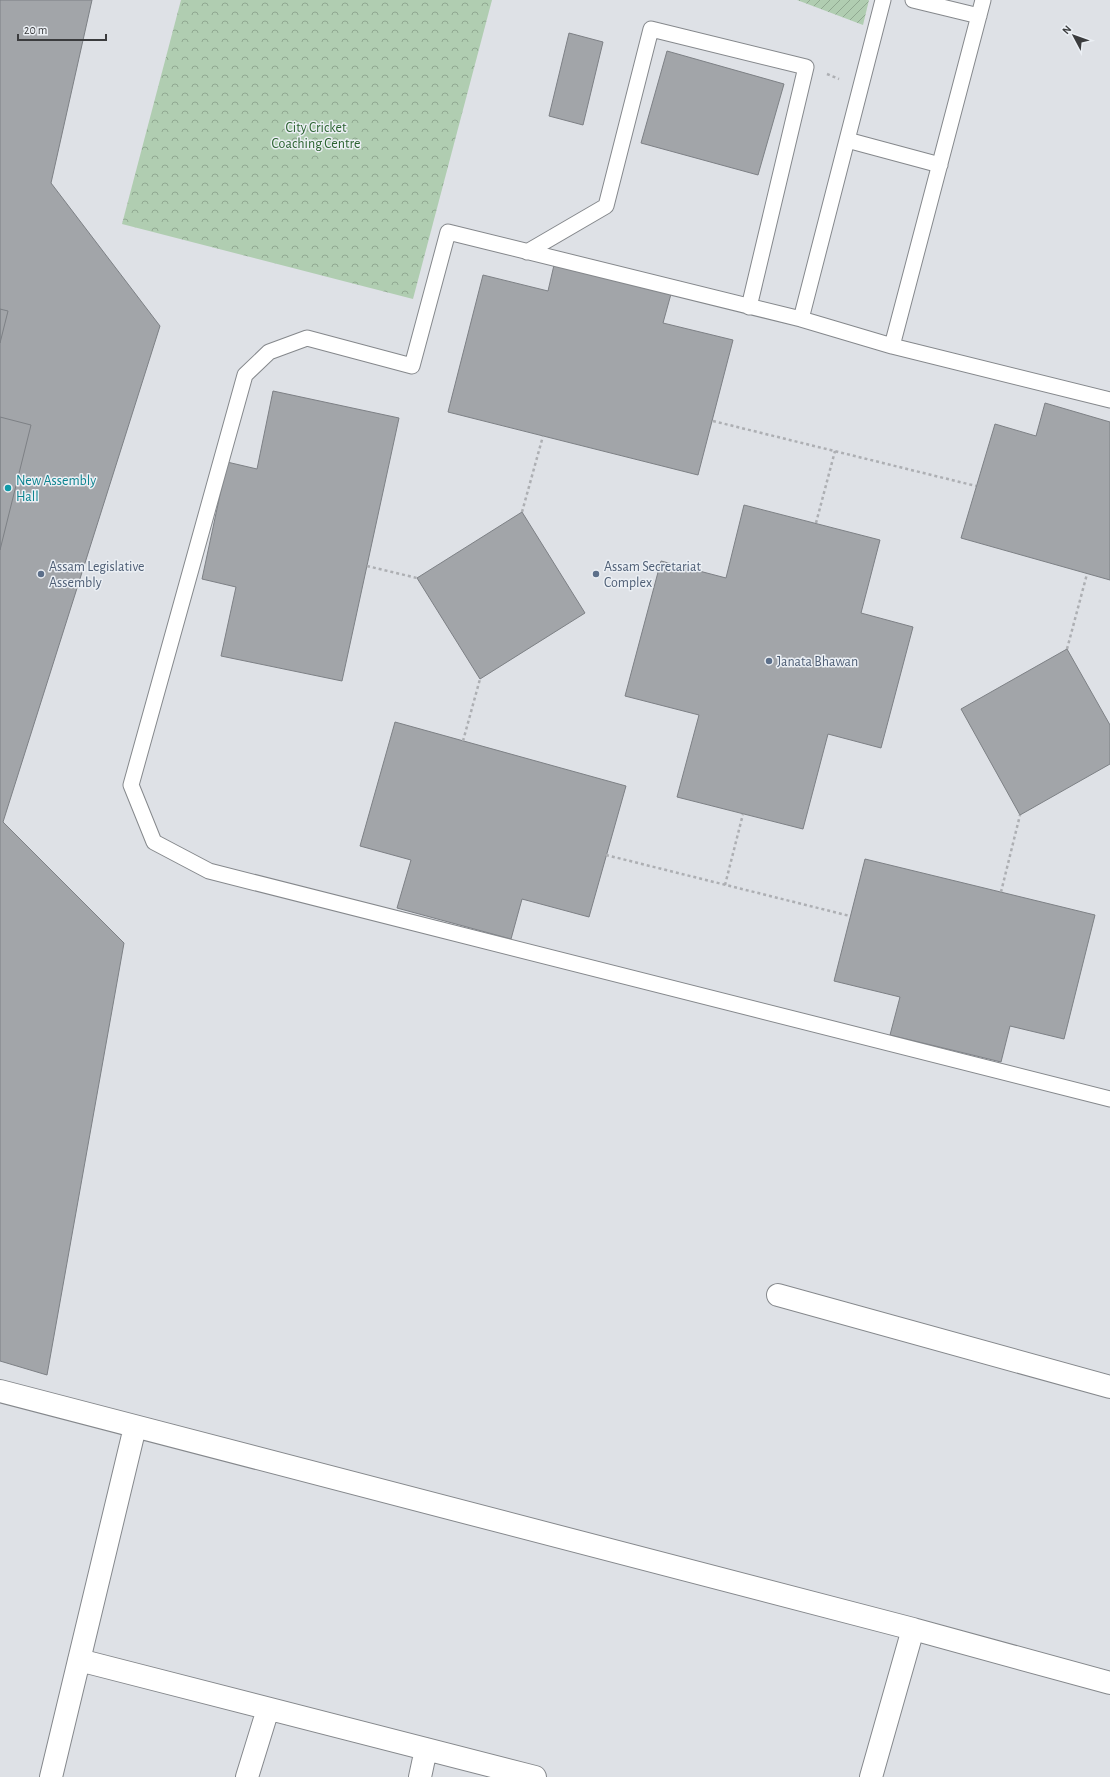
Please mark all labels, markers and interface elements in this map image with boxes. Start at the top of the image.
scale bar [18,16,106,42]
north arrow [1054,16,1094,56]
text: N [1060,23,1073,36]
text: 20 m [24,24,47,36]
park label: City Cricket Coaching Centre [272,121,360,151]
place label: New Assembly Hall [16,474,96,504]
marker: New Assembly Hall [3,483,13,493]
place label: Assam Legislative Assembly [49,560,145,590]
place label: Assam Secretariat Complex [604,560,701,590]
marker: Assam Legislative Assembly [36,569,46,579]
marker: Assam Secretariat Complex [591,569,601,579]
place label: Janata Bhawan [777,655,858,669]
marker: Janata Bhawan [764,656,774,666]

